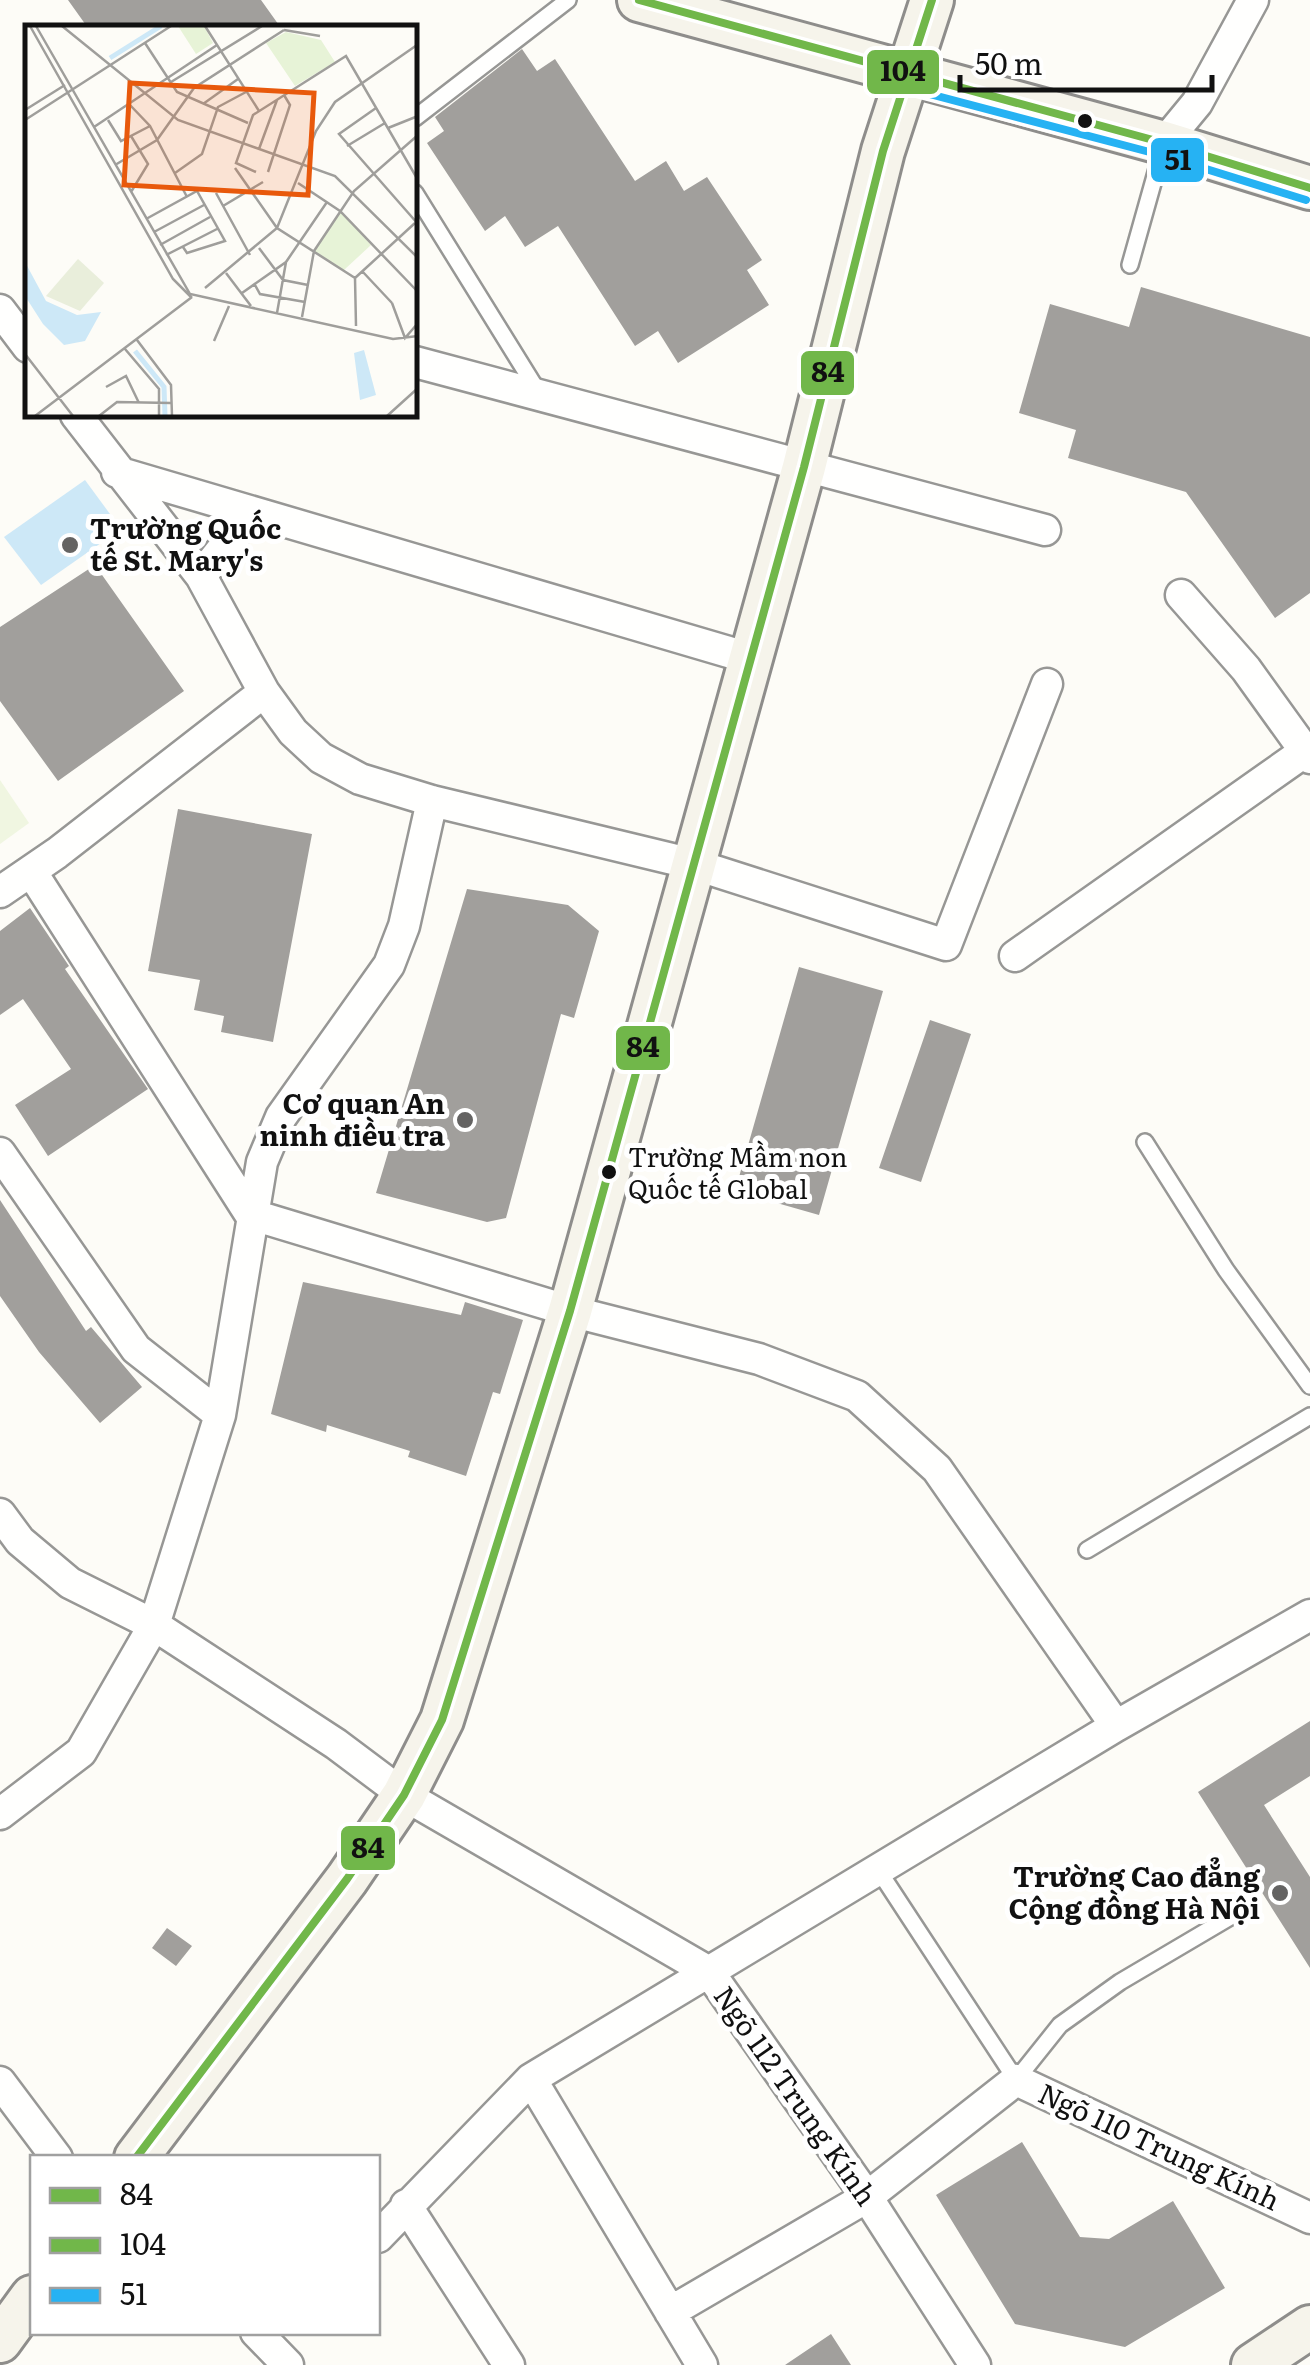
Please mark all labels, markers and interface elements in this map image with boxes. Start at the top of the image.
inset map [25,25,418,418]
scale bar [960,30,1212,92]
text: 50 m [975,40,1043,84]
line badge: 104 [865,48,941,96]
text: 104 [880,48,926,90]
unlabelled marker [1075,111,1095,131]
line badge: 51 [1149,136,1206,184]
text: 51 [1165,137,1192,179]
line badge: 84 [799,349,856,397]
text: 84 [811,349,845,391]
place label: Trường Quốc tế St. Mary's [90,506,281,580]
marker: Trường Quốc tế St. Mary's [59,534,81,556]
line badge: 84 [614,1024,672,1072]
text: 84 [626,1024,660,1066]
place label: Cơ quan An ninh điều tra [260,1081,446,1155]
marker: Cơ quan An ninh điều tra [454,1109,476,1131]
place label: Trường Mầm non Quốc tế Global [628,1136,848,1207]
marker: Trường Mầm non Quốc tế Global [599,1162,619,1182]
line badge: 84 [339,1824,397,1872]
text: 84 [351,1825,385,1867]
place label: Trường Cao đẳng Cộng đồng Hà Nội [1009,1854,1261,1928]
marker: Trường Cao đẳng Cộng đồng Hà Nội [1269,1882,1291,1904]
street label: Ngõ 112 Trung Kính [705,1976,888,2213]
street label: Ngõ 110 Trung Kính [1032,2071,1287,2220]
legend [30,2155,380,2335]
text: 84 [120,2170,153,2214]
text: 104 [120,2220,166,2264]
text: 51 [120,2270,147,2314]

